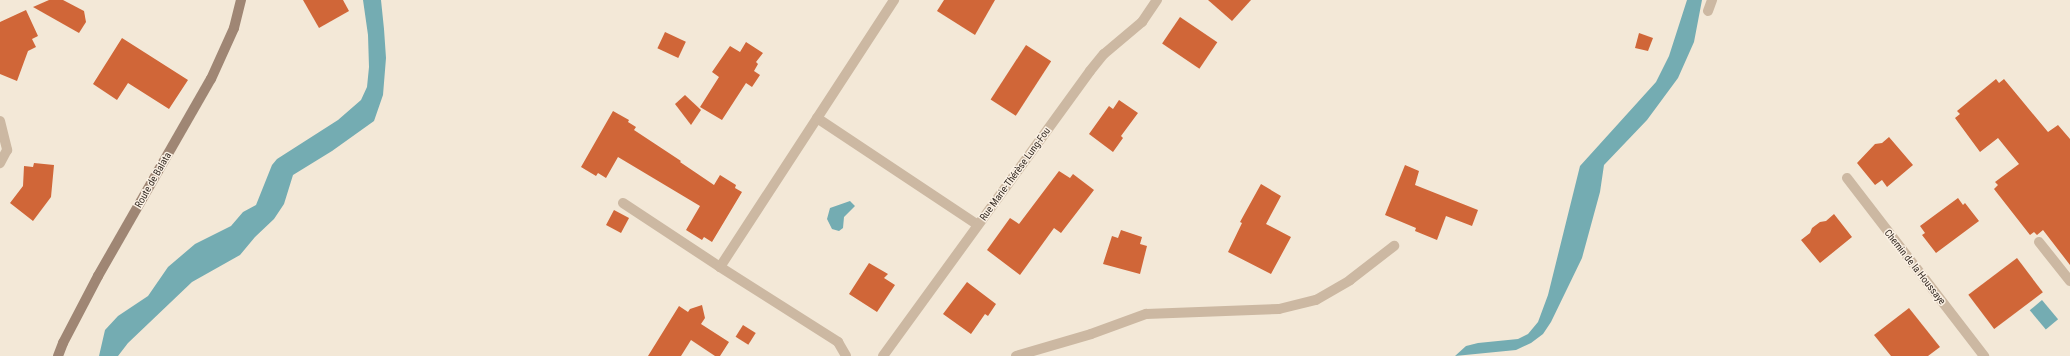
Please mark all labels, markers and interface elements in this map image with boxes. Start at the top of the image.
street label: Rue Marie-Thérèse Lung-Fou [977,125,1053,223]
street label: Route de Balata [132,150,174,210]
street label: Chemin de la Houssaye [1882,227,1948,307]

